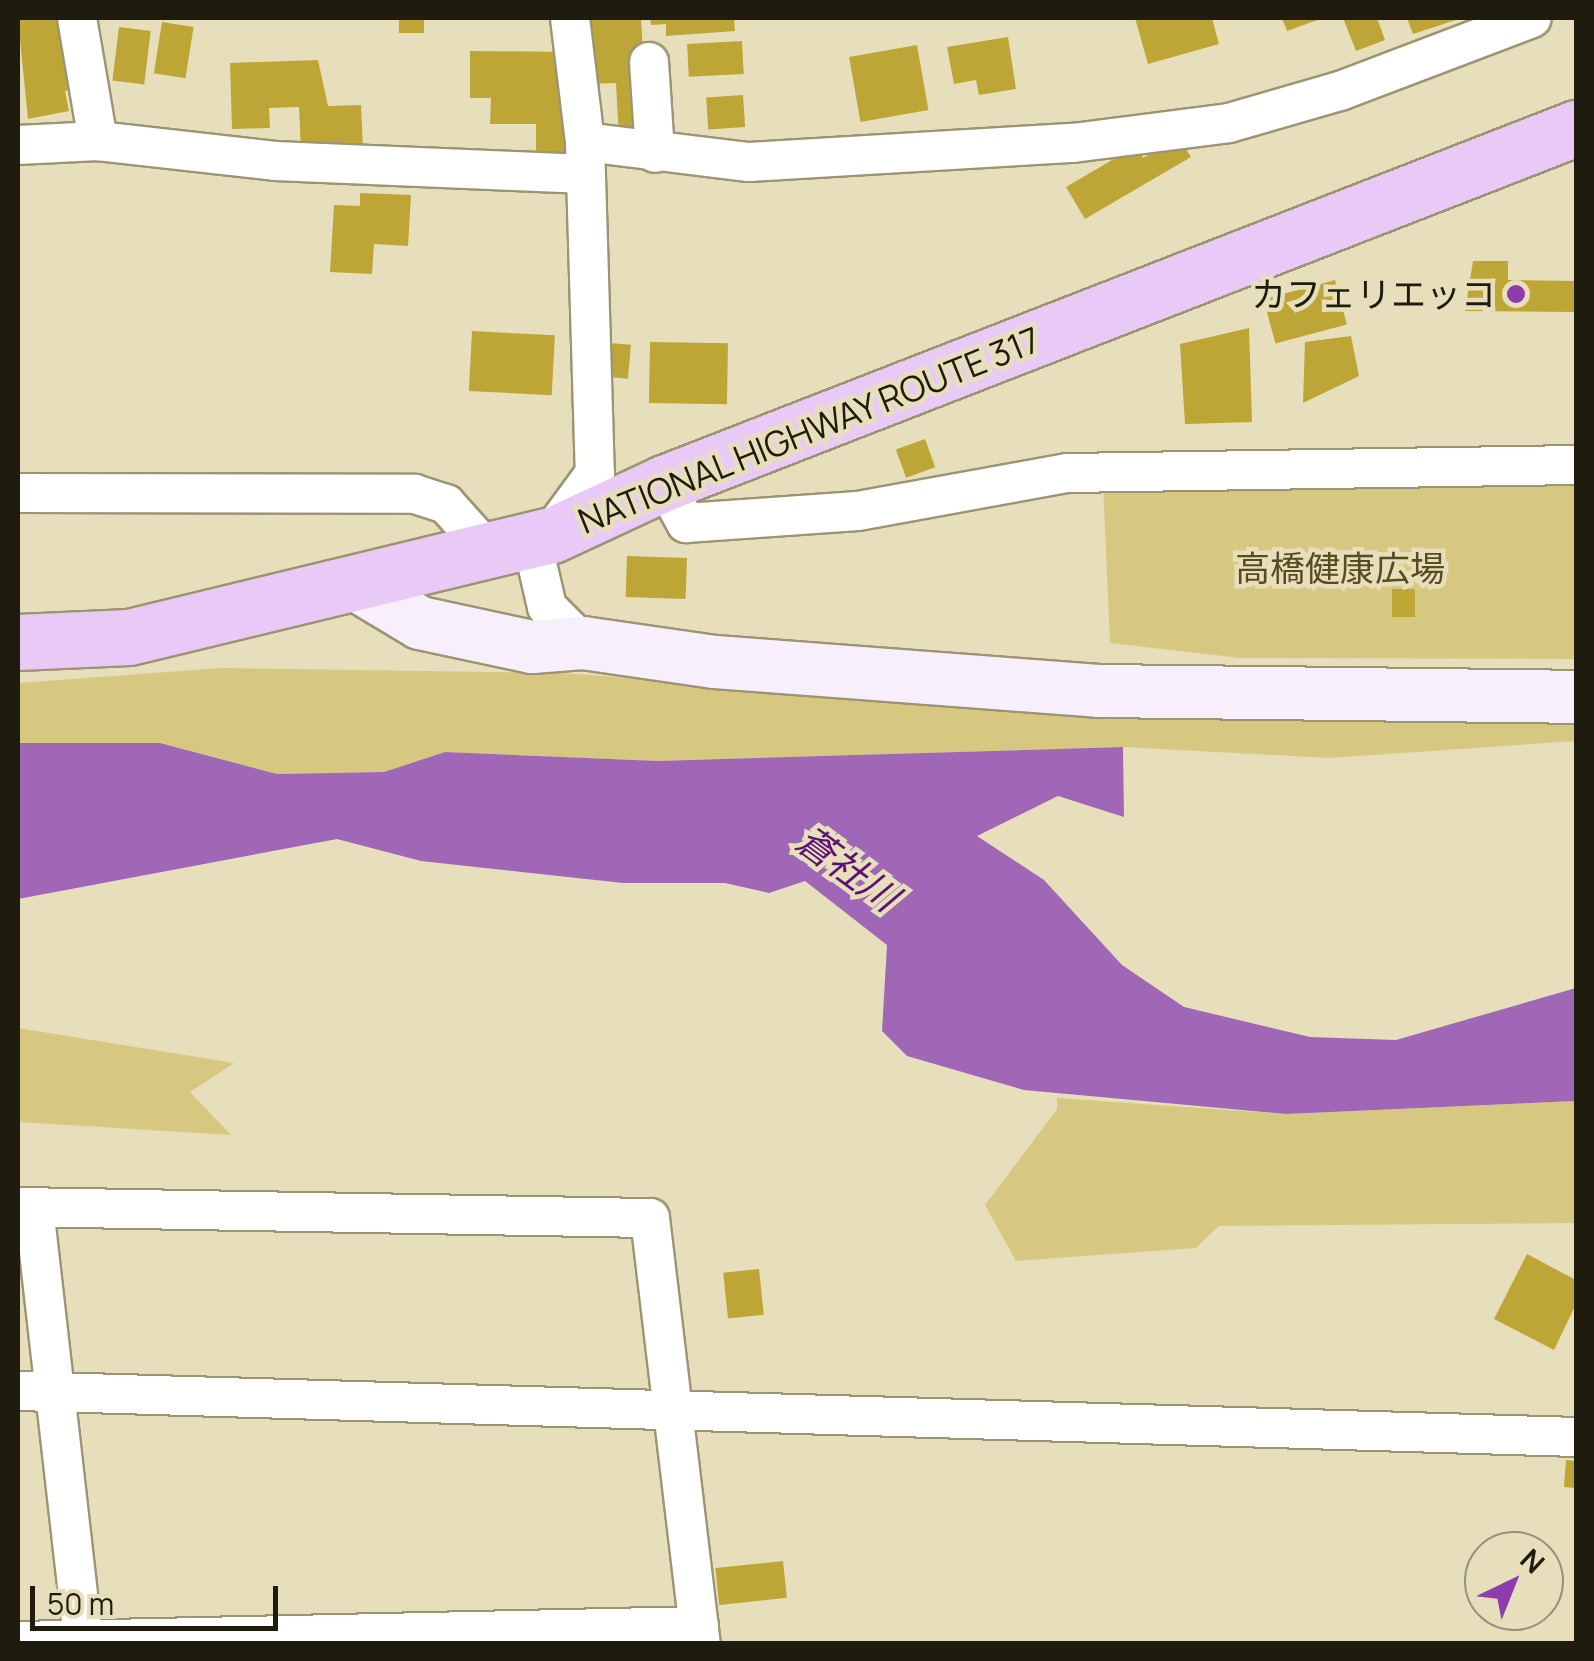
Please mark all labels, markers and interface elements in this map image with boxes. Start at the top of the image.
place label: カフェリエッコ [1251,273,1496,315]
marker: カフェリエッコ [1505,283,1527,305]
street label: NATIONAL HIGHWAY ROUTE 317 [571,317,1047,543]
park label: 高橋健康広場 [1235,547,1445,589]
water label: 蒼社川 [788,816,908,920]
north arrow [1464,1531,1564,1631]
text: N [1513,1540,1553,1581]
scale bar [35,1566,282,1628]
text: 50 m [47,1583,114,1624]

